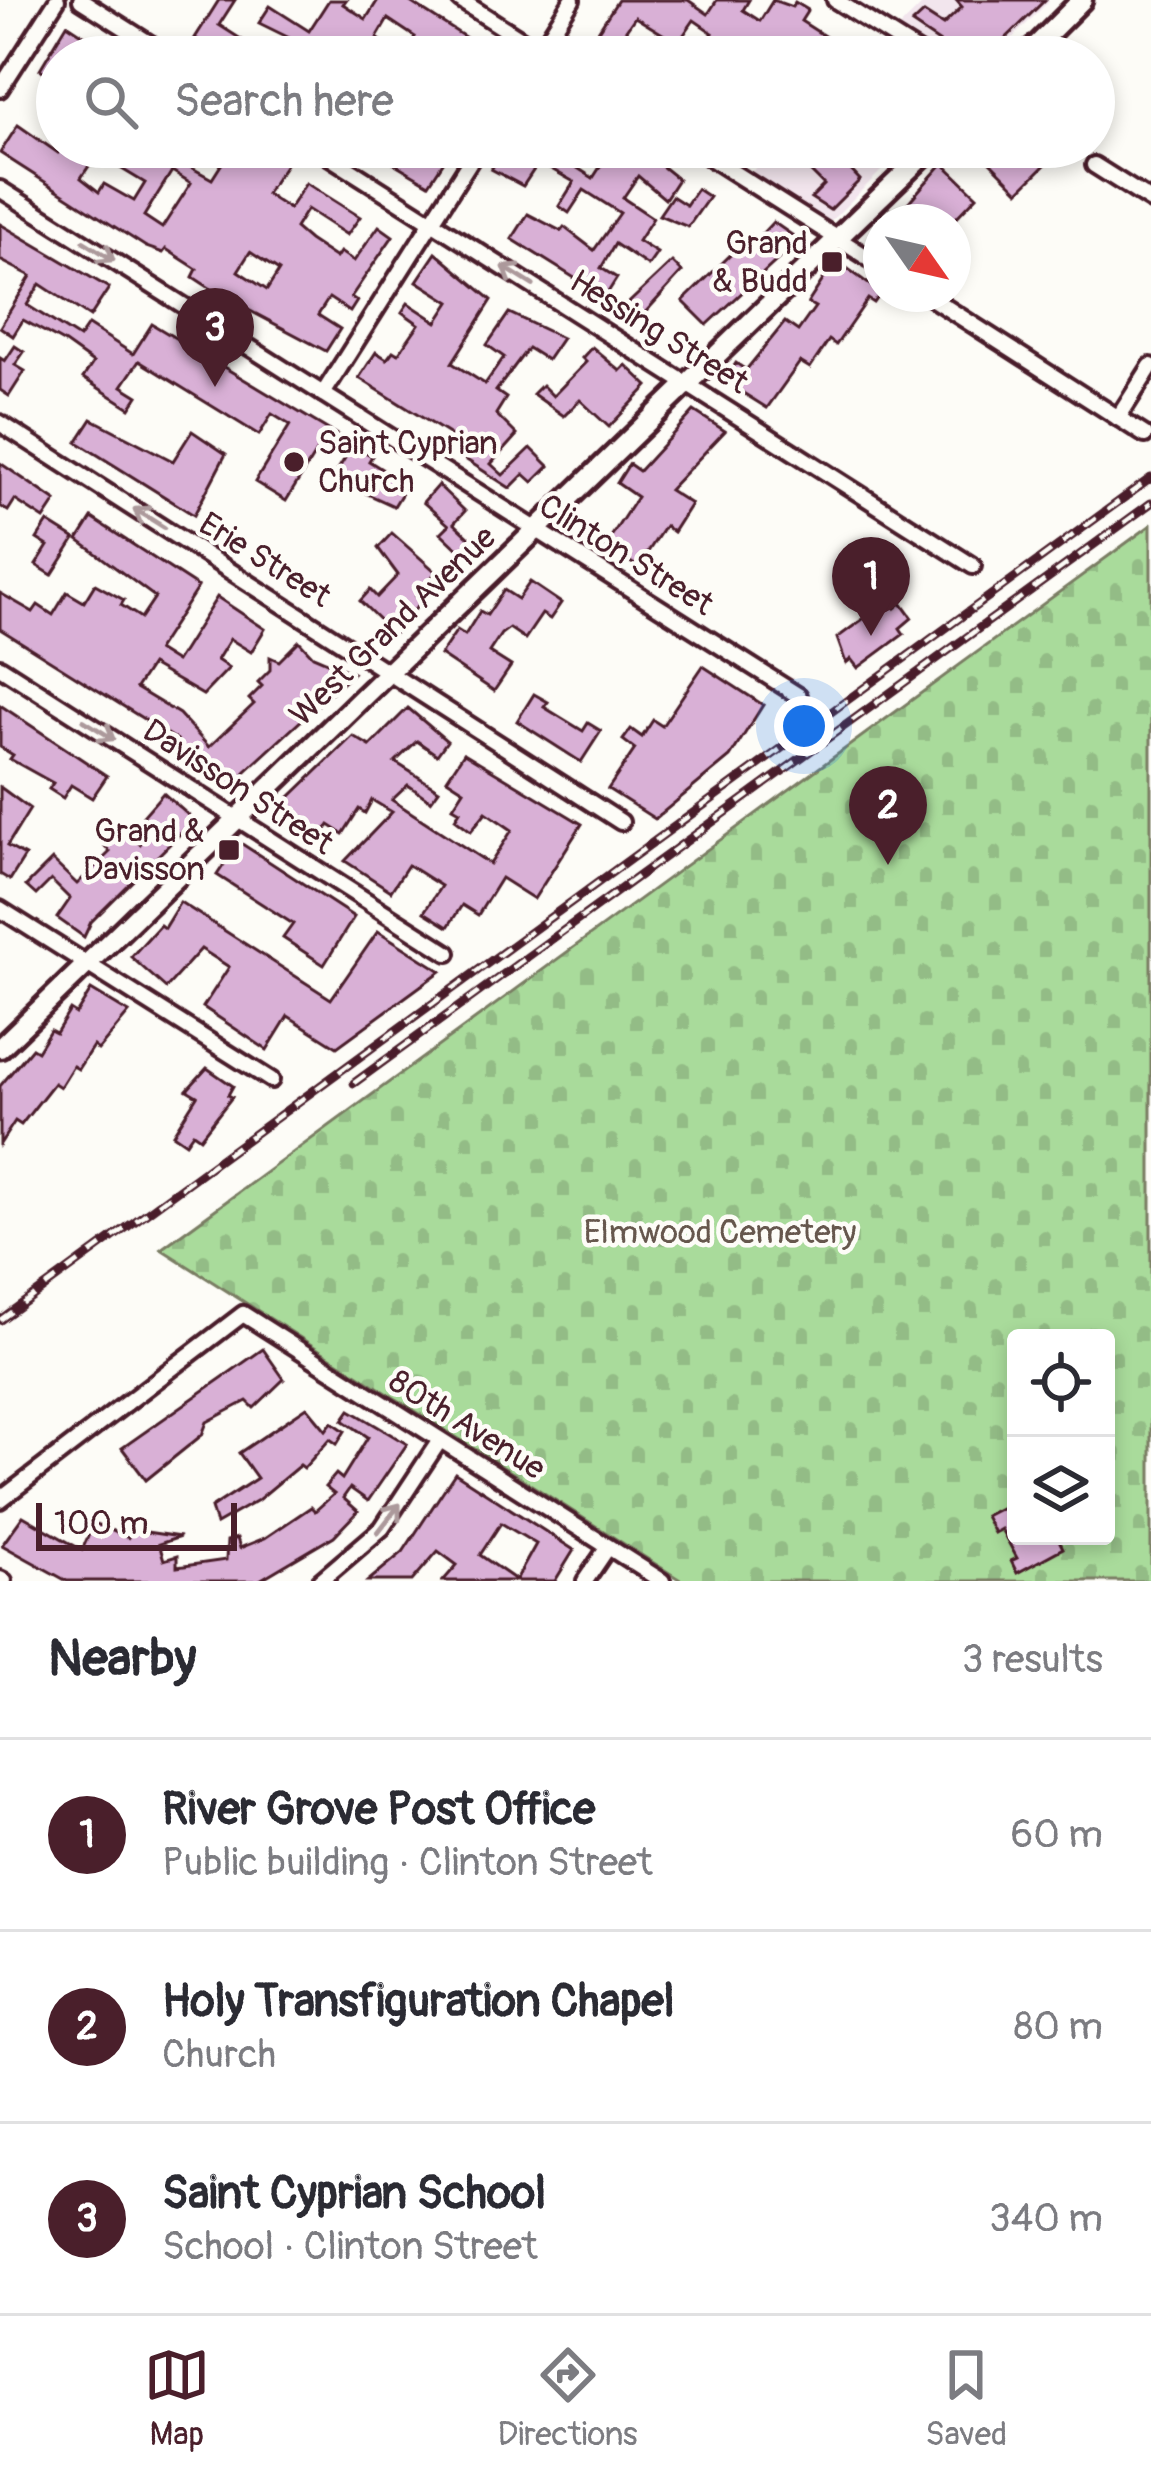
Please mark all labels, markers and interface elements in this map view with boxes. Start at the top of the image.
search box [36,36,1115,168]
icon: search [78,69,144,135]
text: Search here [174,74,394,130]
north arrow [863,204,971,312]
place label: Grand & Budd [713,223,808,302]
one-way arrow [81,239,115,263]
marker: Grand & Budd [819,249,845,275]
street label: Hessing Street [562,261,756,403]
one-way arrow [502,264,536,288]
pin: 3 [176,288,254,387]
place label: Saint Cyprian Church [318,423,498,502]
marker: Saint Cyprian Church [281,449,307,475]
street label: Clinton Street [531,485,721,625]
street label: Erie Street [191,503,339,617]
one-way arrow [132,506,166,530]
street label: West Grand Avenue [281,517,505,735]
pin: 1 [832,537,910,636]
your location [774,696,834,756]
street label: Davisson Street [135,710,342,864]
one-way arrow [81,718,115,743]
pin: 2 [849,766,927,865]
place label: Grand & Davisson [83,811,205,890]
marker: Grand & Davisson [216,837,242,863]
park label: Elmwood Cemetery [584,1212,856,1253]
map controls [1007,1329,1115,1545]
button: locate [1007,1329,1115,1437]
street label: 80th Avenue [381,1361,553,1489]
button: layers [1007,1437,1115,1545]
scale bar [36,1497,237,1550]
text: 100 m [54,1503,148,1544]
one-way arrow [375,1503,402,1535]
text: Nearby [48,1627,196,1691]
text: 3 results [962,1635,1103,1684]
text: River Grove Post Office [162,1782,595,1838]
text: 1 [79,1810,95,1859]
text: 60 m [1011,1810,1103,1859]
text: Public building · Clinton Street [162,1838,653,1887]
text: Holy Transfiguration Chapel [162,1974,675,2030]
text: 2 [76,2002,98,2051]
text: 80 m [1014,2002,1103,2051]
text: Church [162,2030,276,2079]
text: Saint Cyprian School [162,2166,546,2222]
text: 3 [76,2194,98,2243]
text: 340 m [989,2194,1103,2243]
text: School · Clinton Street [162,2222,538,2271]
tab: Map [144,2342,210,2455]
tab: Directions [498,2342,638,2455]
tab: Saved [925,2342,1007,2455]

